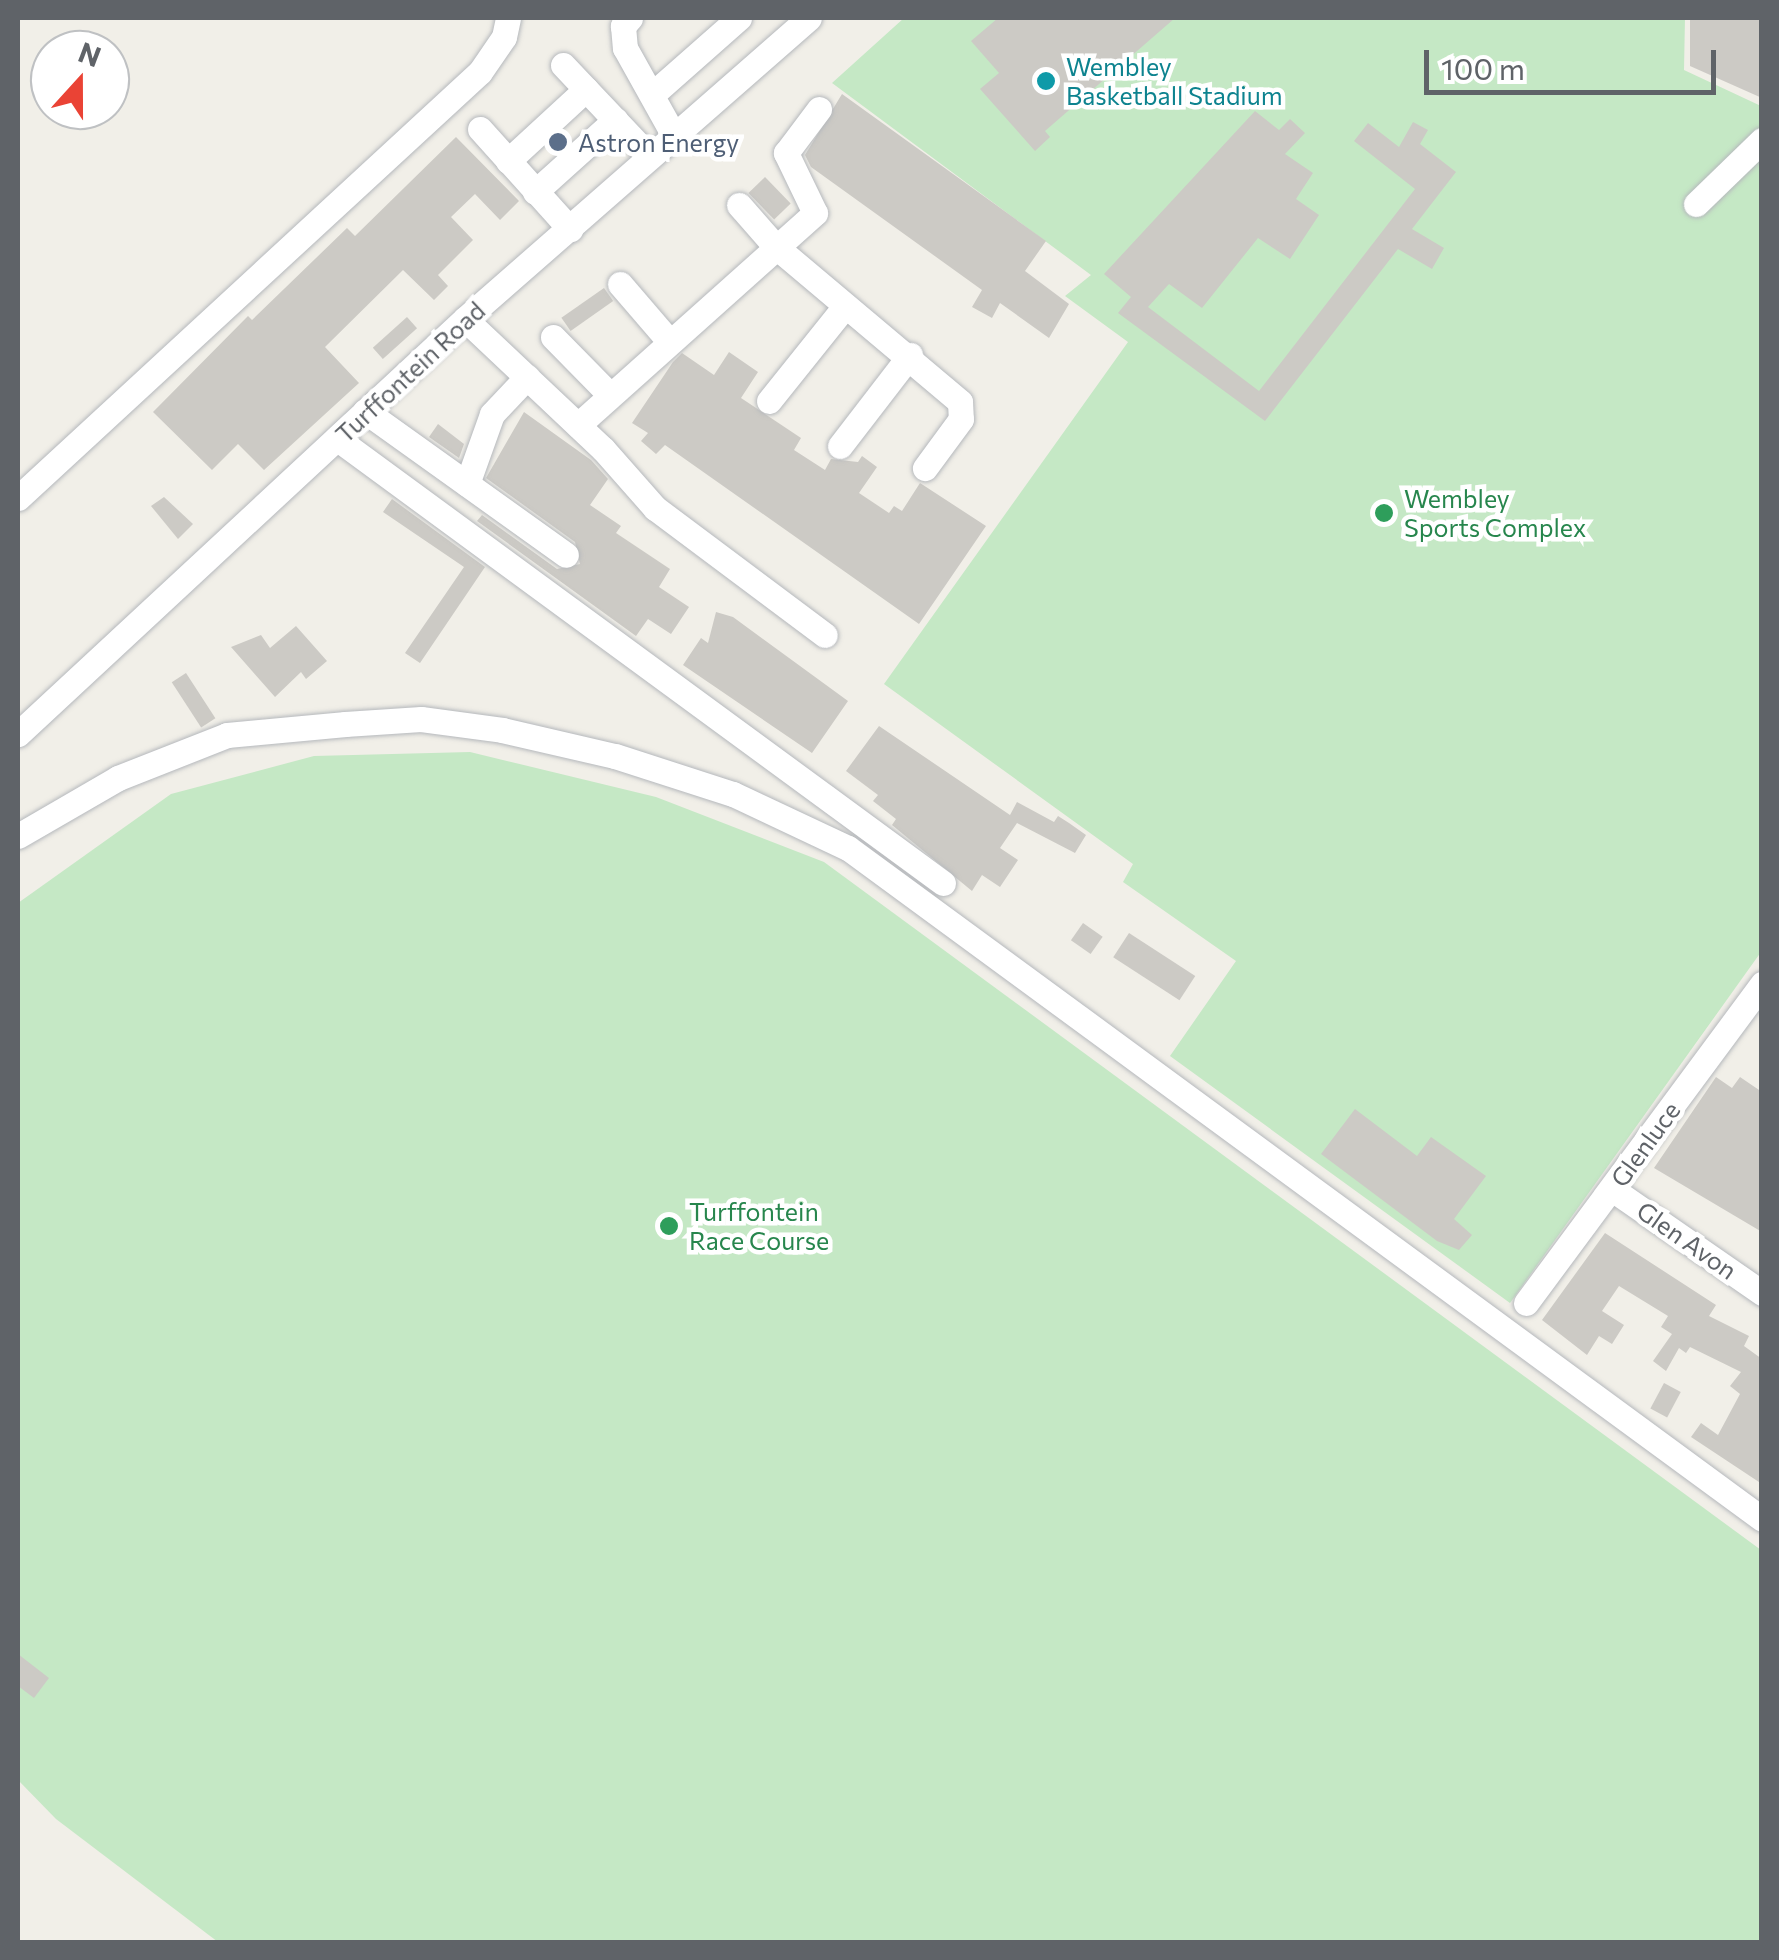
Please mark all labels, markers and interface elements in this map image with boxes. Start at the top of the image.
north arrow [30,30,130,130]
scale bar [1429,30,1722,92]
text: N [74,34,106,73]
text: 100 m [1441,49,1525,86]
place label: Wembley Basketball Stadium [1066,52,1283,111]
marker: Wembley Basketball Stadium [1035,70,1057,92]
place label: Astron Energy [578,127,739,157]
marker: Astron Energy [547,131,569,153]
street label: Turffontein Road [329,295,491,449]
place label: Wembley Sports Complex [1404,484,1586,543]
marker: Wembley Sports Complex [1373,502,1395,524]
street label: Glenluce [1604,1096,1686,1192]
street label: Glen Avon [1631,1195,1743,1285]
place label: Turffontein Race Course [689,1197,829,1256]
marker: Turffontein Race Course [658,1215,680,1237]

